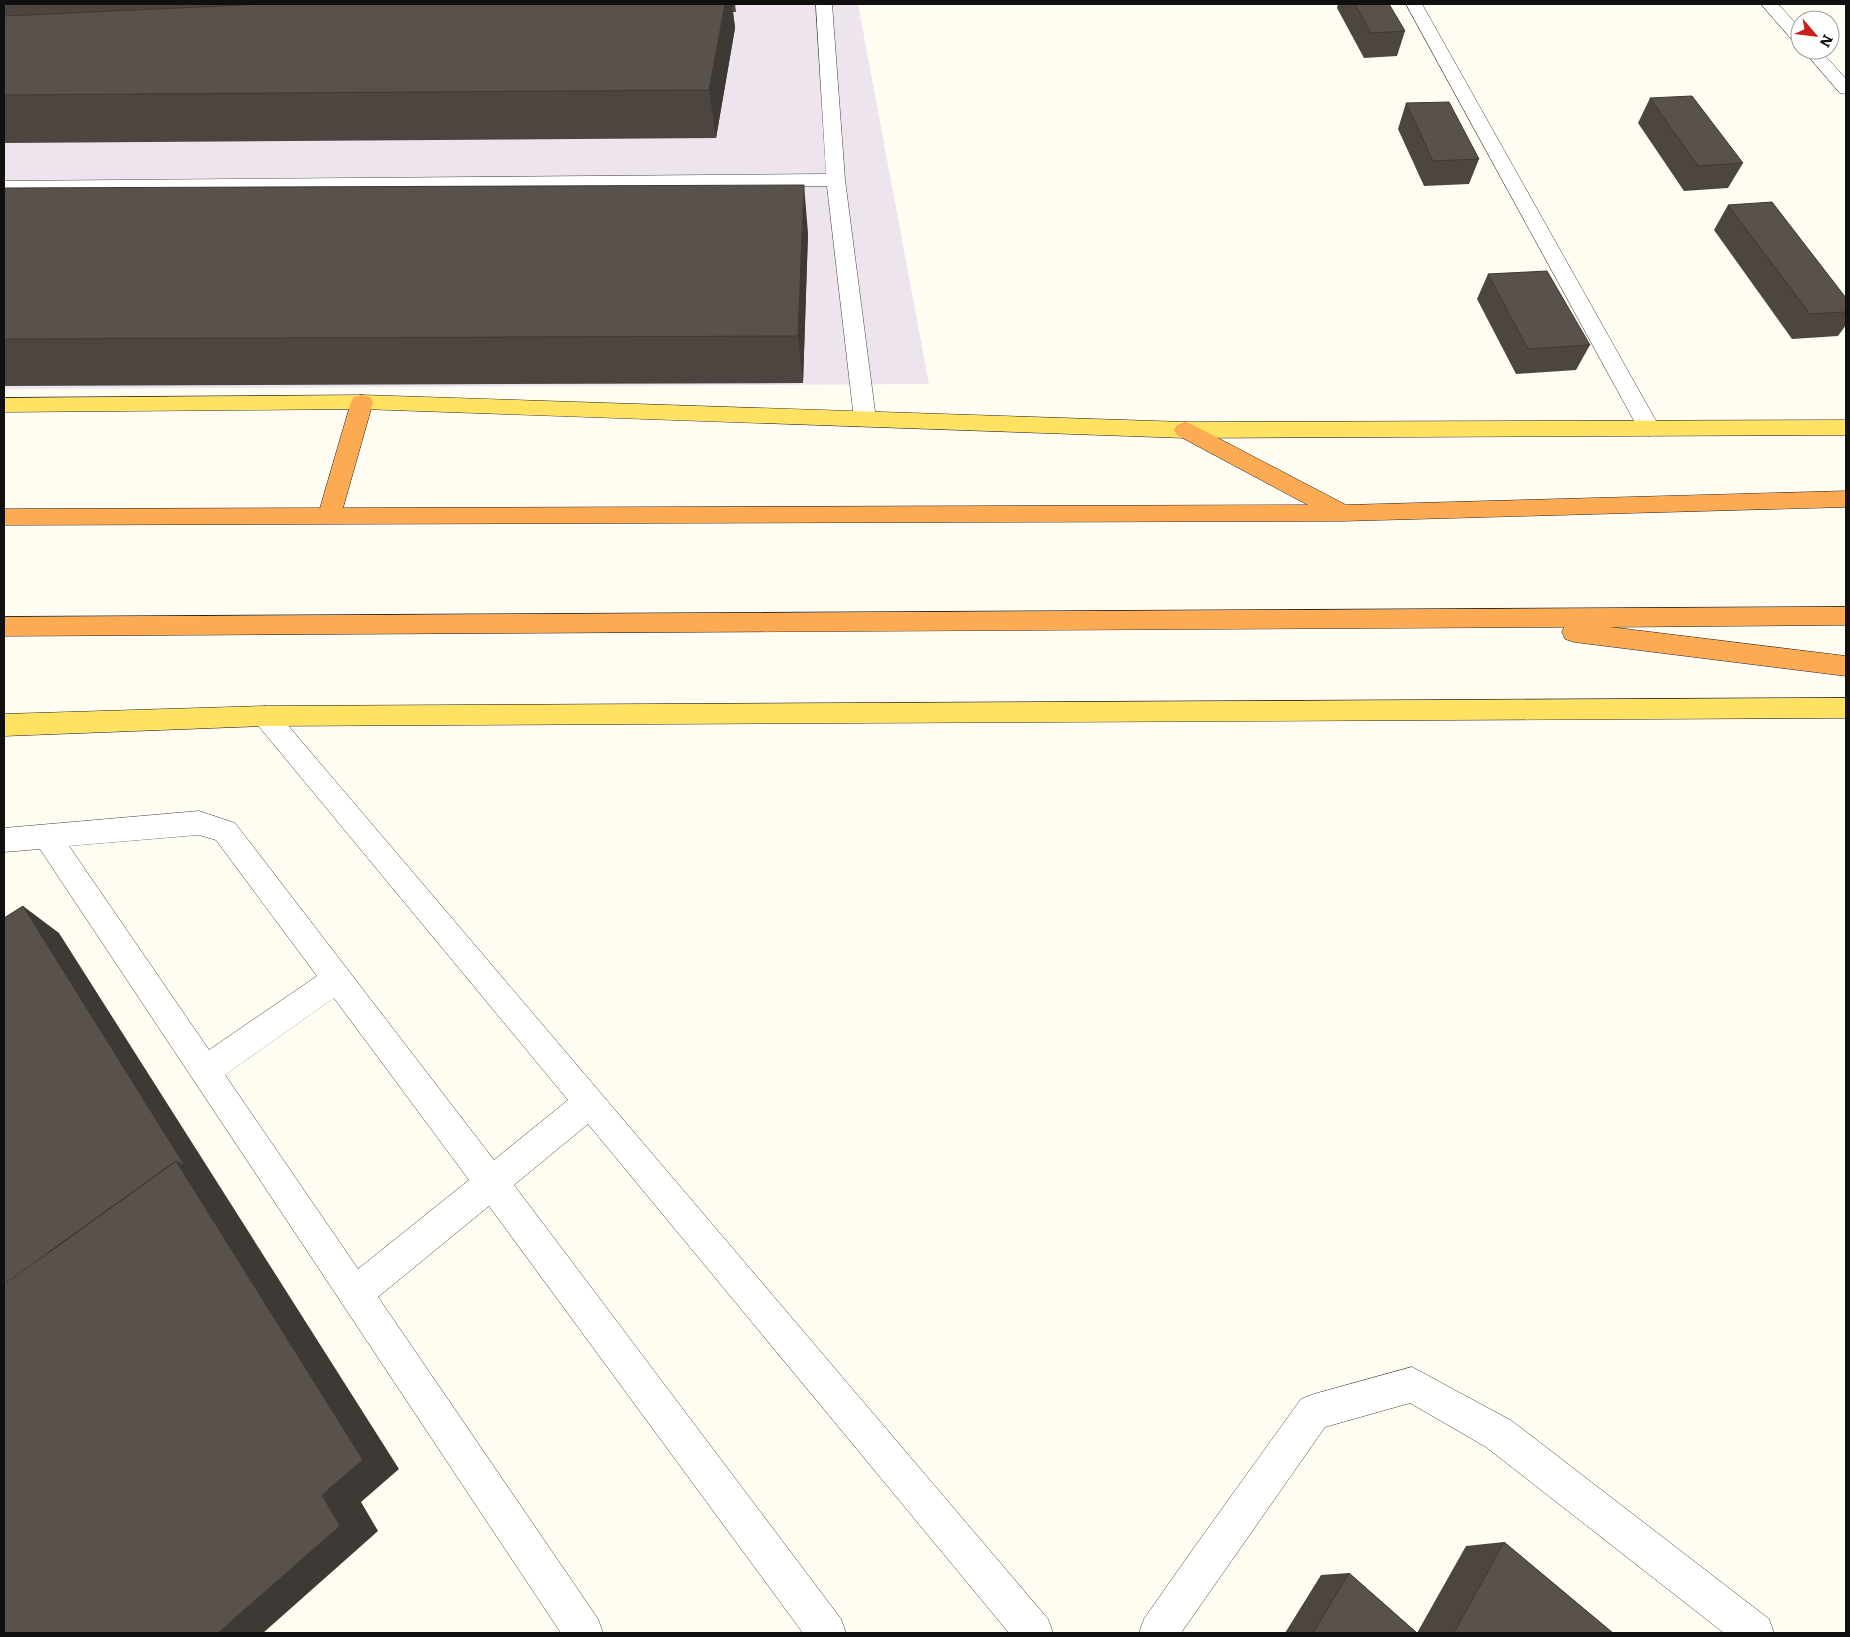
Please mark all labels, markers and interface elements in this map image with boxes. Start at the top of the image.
north arrow [1790,10,1840,60]
text: N [1816,32,1839,52]

